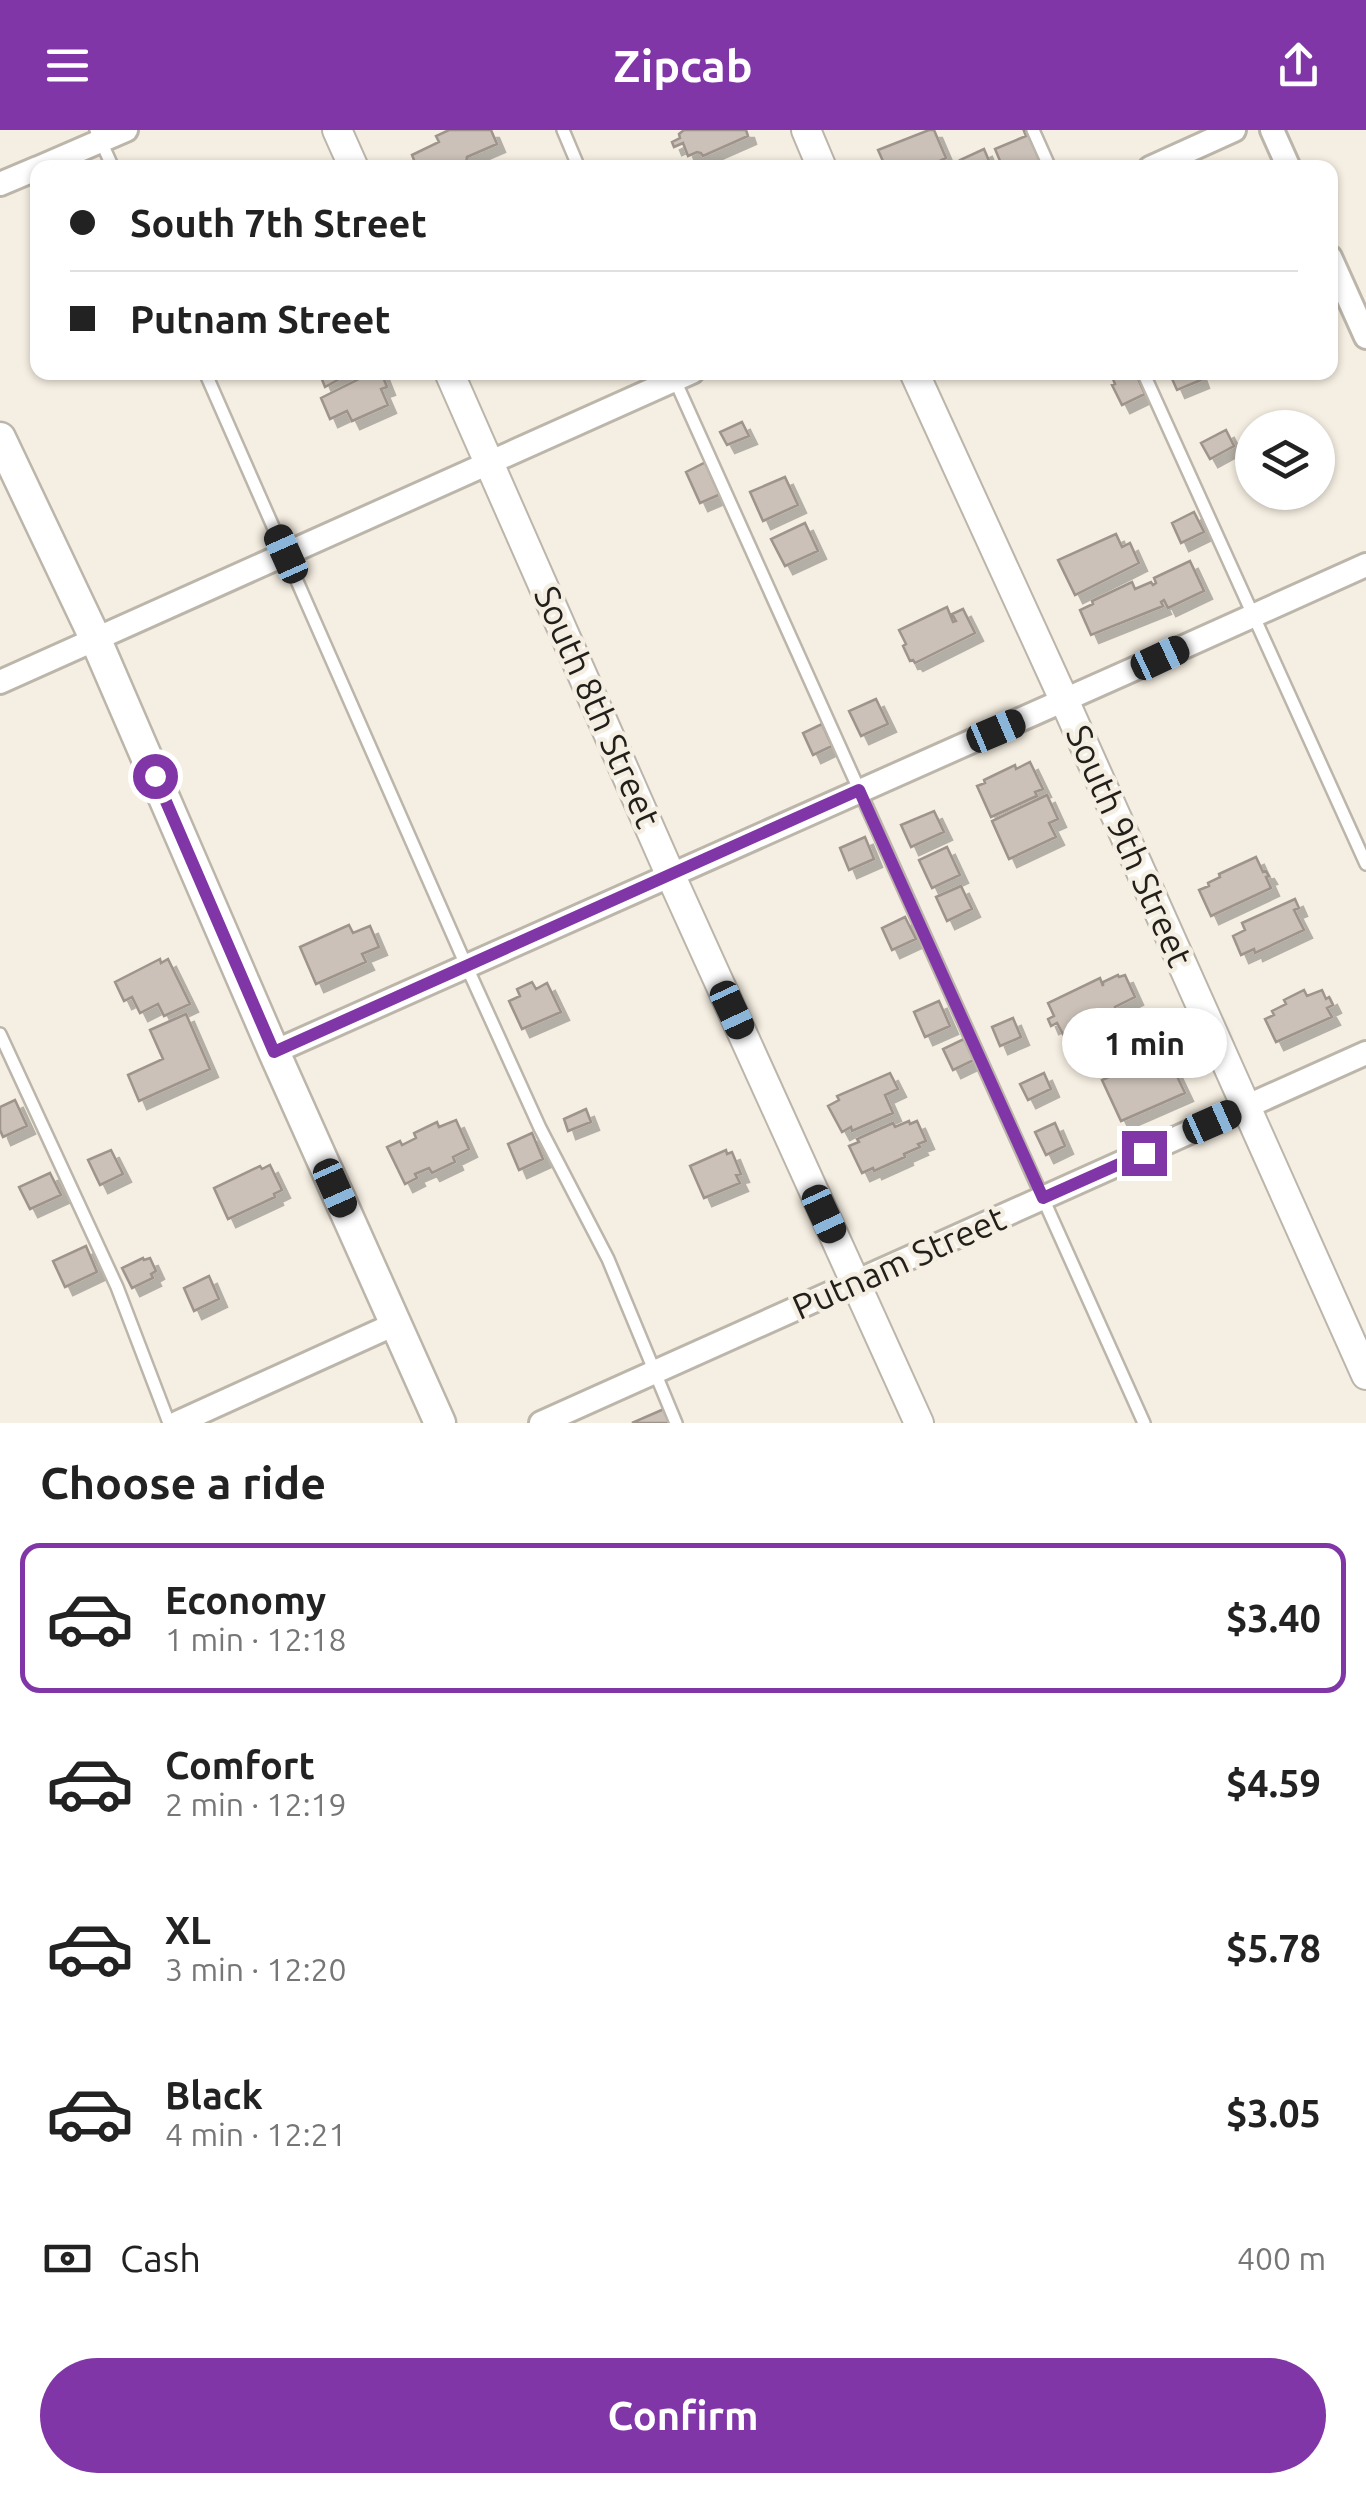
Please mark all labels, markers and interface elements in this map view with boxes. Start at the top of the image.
icon: menu [40,38,95,93]
icon: share [1271,38,1326,93]
text: Zipcab [613,40,753,91]
text: South 7th Street [130,202,427,244]
text: Putnam Street [130,298,391,340]
map controls [1235,410,1335,510]
button: layers [1235,410,1335,510]
car [260,520,312,588]
street label: South 8th Street [527,580,669,834]
car [1126,632,1194,684]
car [963,705,1029,757]
street label: South 9th Street [1059,719,1201,973]
route start [133,754,178,799]
car [706,976,758,1044]
callout: 1 min [1062,1008,1226,1078]
text: 1 min [1104,1025,1185,1061]
car [1178,1096,1246,1148]
route end [1122,1131,1167,1176]
car [309,1154,361,1222]
car [798,1180,850,1248]
street label: Putnam Street [786,1197,1011,1327]
text: Choose a ride [40,1457,326,1508]
icon: car [45,1573,135,1663]
text: Economy [165,1579,326,1621]
text: $3.40 [1226,1597,1321,1639]
text: 1 min · 12:18 [165,1621,347,1657]
icon: car [45,1738,135,1828]
text: Comfort [165,1744,315,1786]
text: $4.59 [1226,1762,1321,1804]
text: 2 min · 12:19 [165,1786,347,1822]
icon: car [45,1903,135,1993]
text: XL [165,1909,211,1951]
text: $5.78 [1226,1927,1321,1969]
text: 3 min · 12:20 [165,1951,347,1987]
icon: car [45,2068,135,2158]
text: Black [165,2074,263,2116]
text: $3.05 [1226,2092,1321,2134]
text: 4 min · 12:21 [165,2116,347,2152]
icon: cash [40,2231,95,2286]
text: Cash [120,2237,201,2279]
text: 400 m [1237,2240,1326,2276]
button: Confirm [40,2358,1326,2473]

